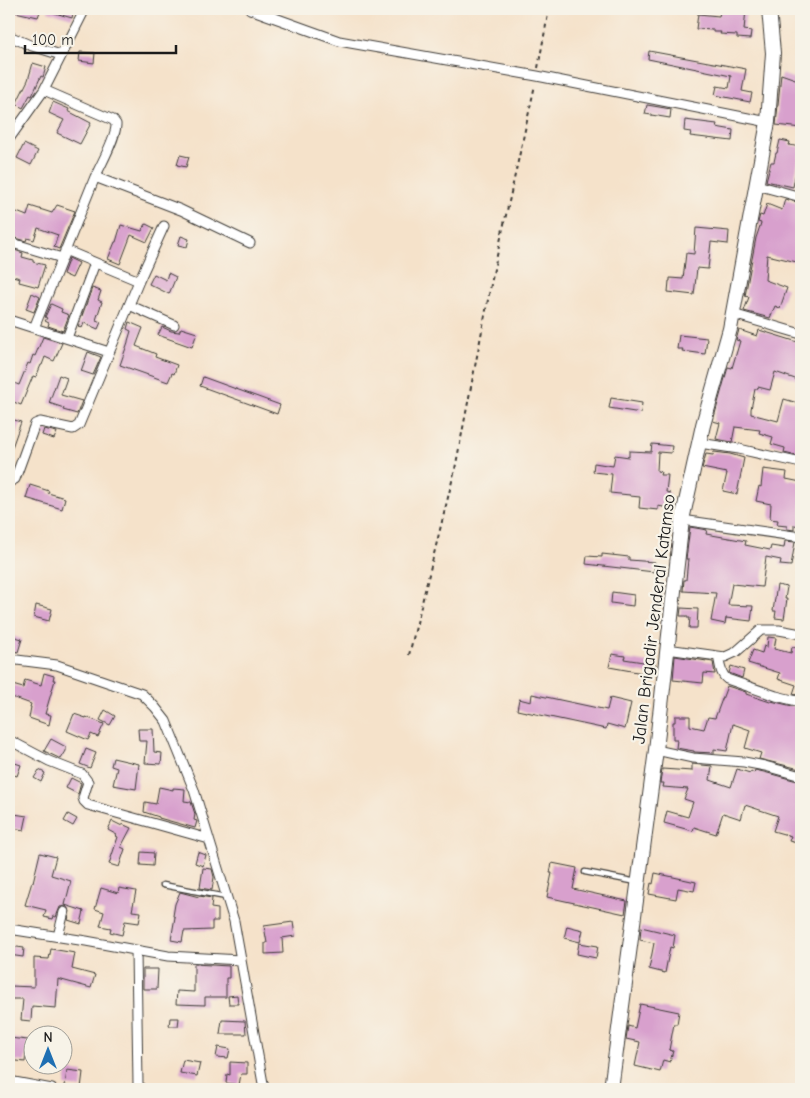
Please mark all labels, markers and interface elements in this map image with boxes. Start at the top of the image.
scale bar [25,22,176,54]
text: 100 m [32,31,74,49]
street label: Jalan Brigadir Jenderal Katamso [628,493,680,745]
north arrow [22,1026,72,1076]
text: N [43,1029,53,1046]

